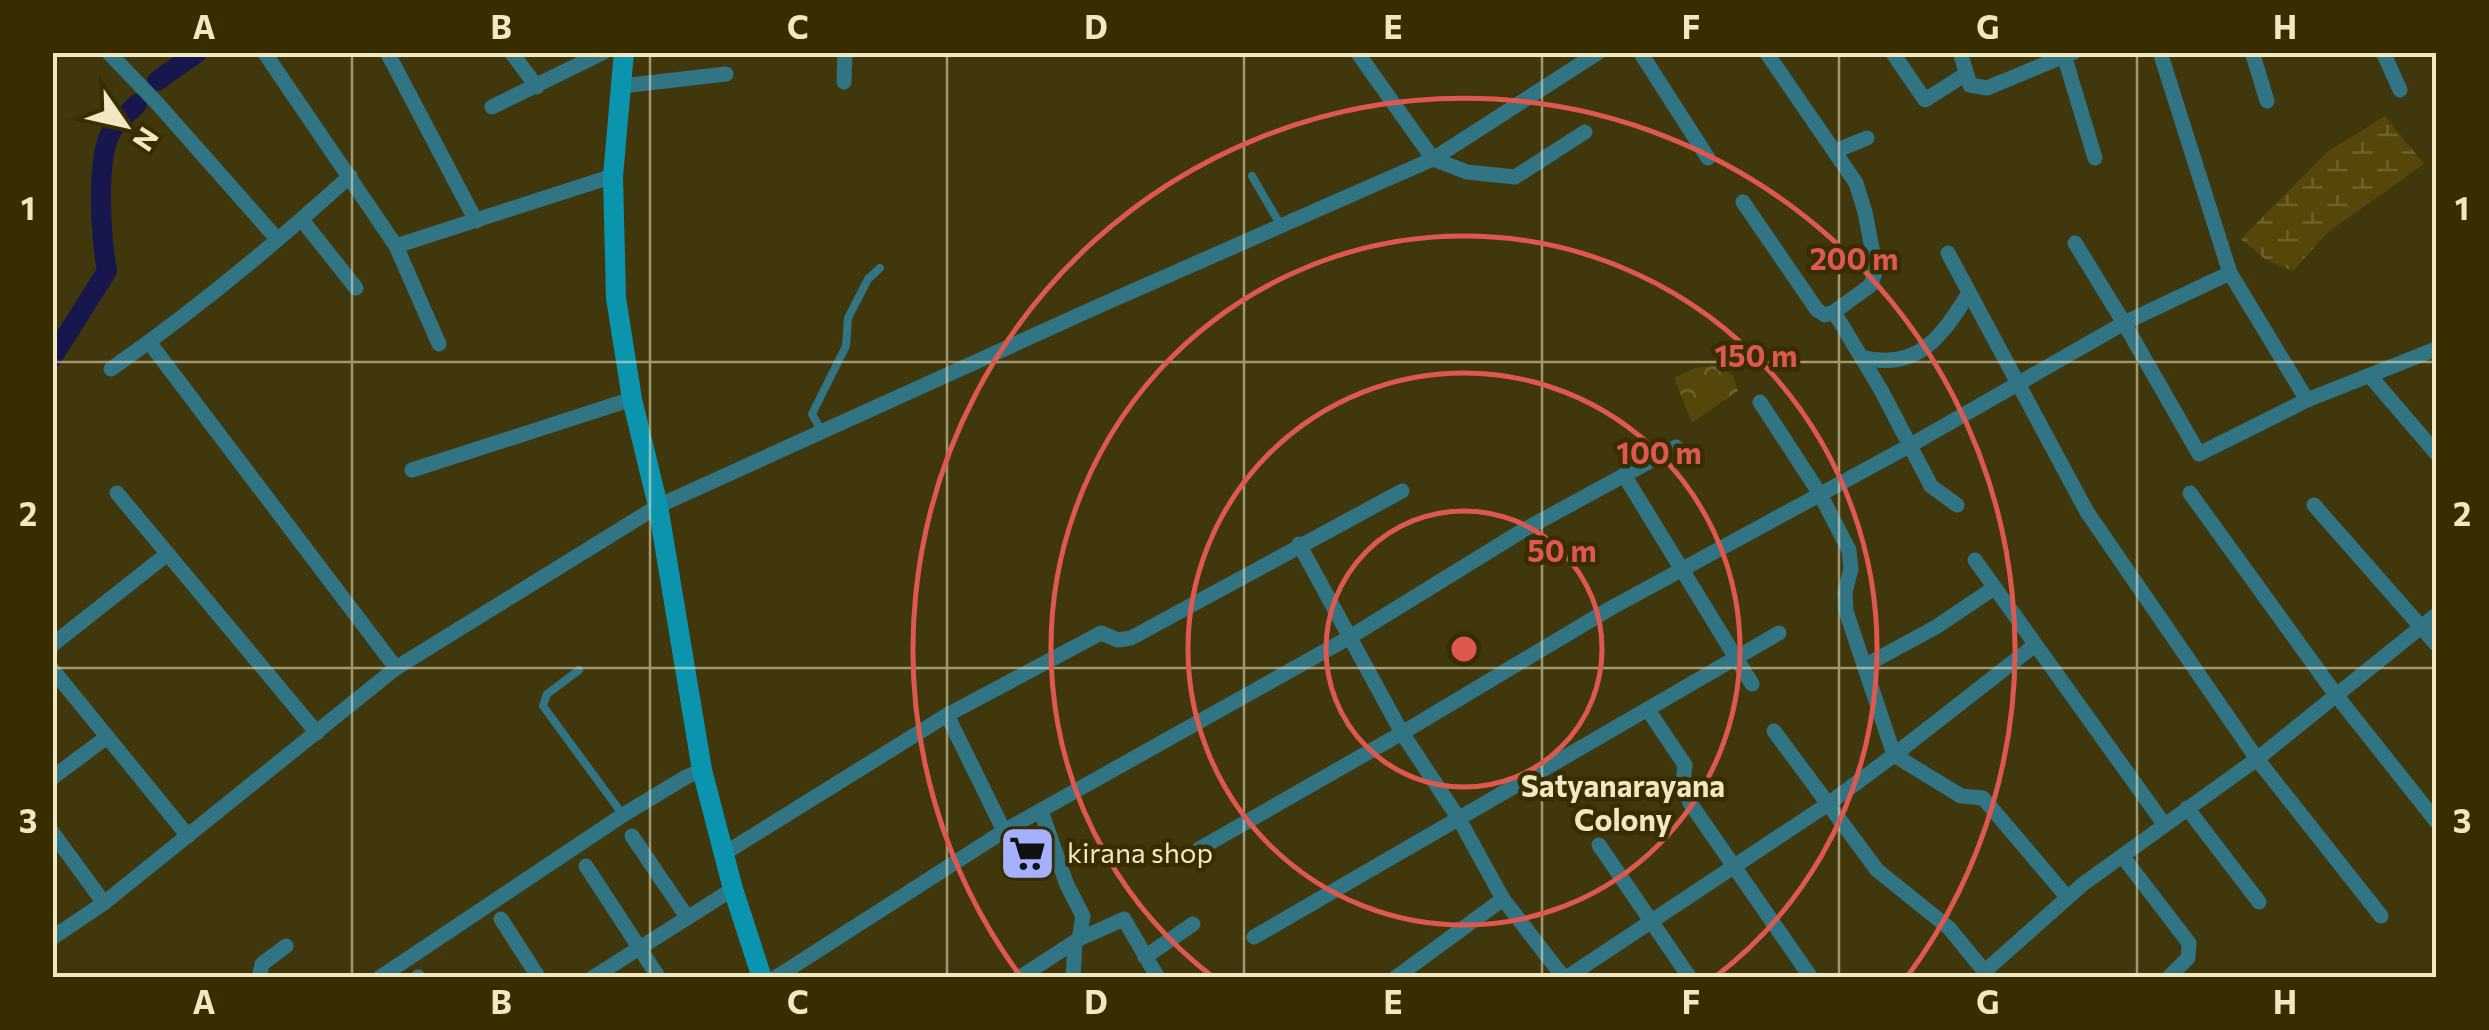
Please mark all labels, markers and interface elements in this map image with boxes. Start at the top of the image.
text: A [193,6,216,46]
text: B [490,6,512,46]
text: C [787,6,809,46]
text: D [1084,6,1108,46]
text: E [1383,6,1403,46]
text: F [1682,6,1700,46]
text: G [1976,6,2000,46]
text: H [2273,6,2297,46]
north arrow [75,75,175,175]
text: N [127,121,167,158]
text: 1 [21,187,35,227]
text: 1 [2455,187,2469,227]
text: 200 m [1810,239,1898,276]
text: 150 m [1715,336,1797,373]
text: 100 m [1616,433,1702,470]
text: 2 [19,493,37,533]
text: 2 [2453,493,2471,533]
text: 50 m [1527,531,1597,568]
centre of rings [1446,631,1482,667]
district label: Satyanarayana Colony [1521,766,1725,837]
text: 3 [19,800,37,840]
text: 3 [2453,800,2471,840]
supermarket icon: kirana shop [998,823,1058,883]
place label: kirana shop [1067,835,1213,869]
text: A [193,981,216,1021]
text: B [490,981,512,1021]
text: C [787,981,809,1021]
text: D [1084,981,1108,1021]
text: E [1383,981,1403,1021]
text: F [1682,981,1700,1021]
text: G [1976,981,2000,1021]
text: H [2273,981,2297,1021]

